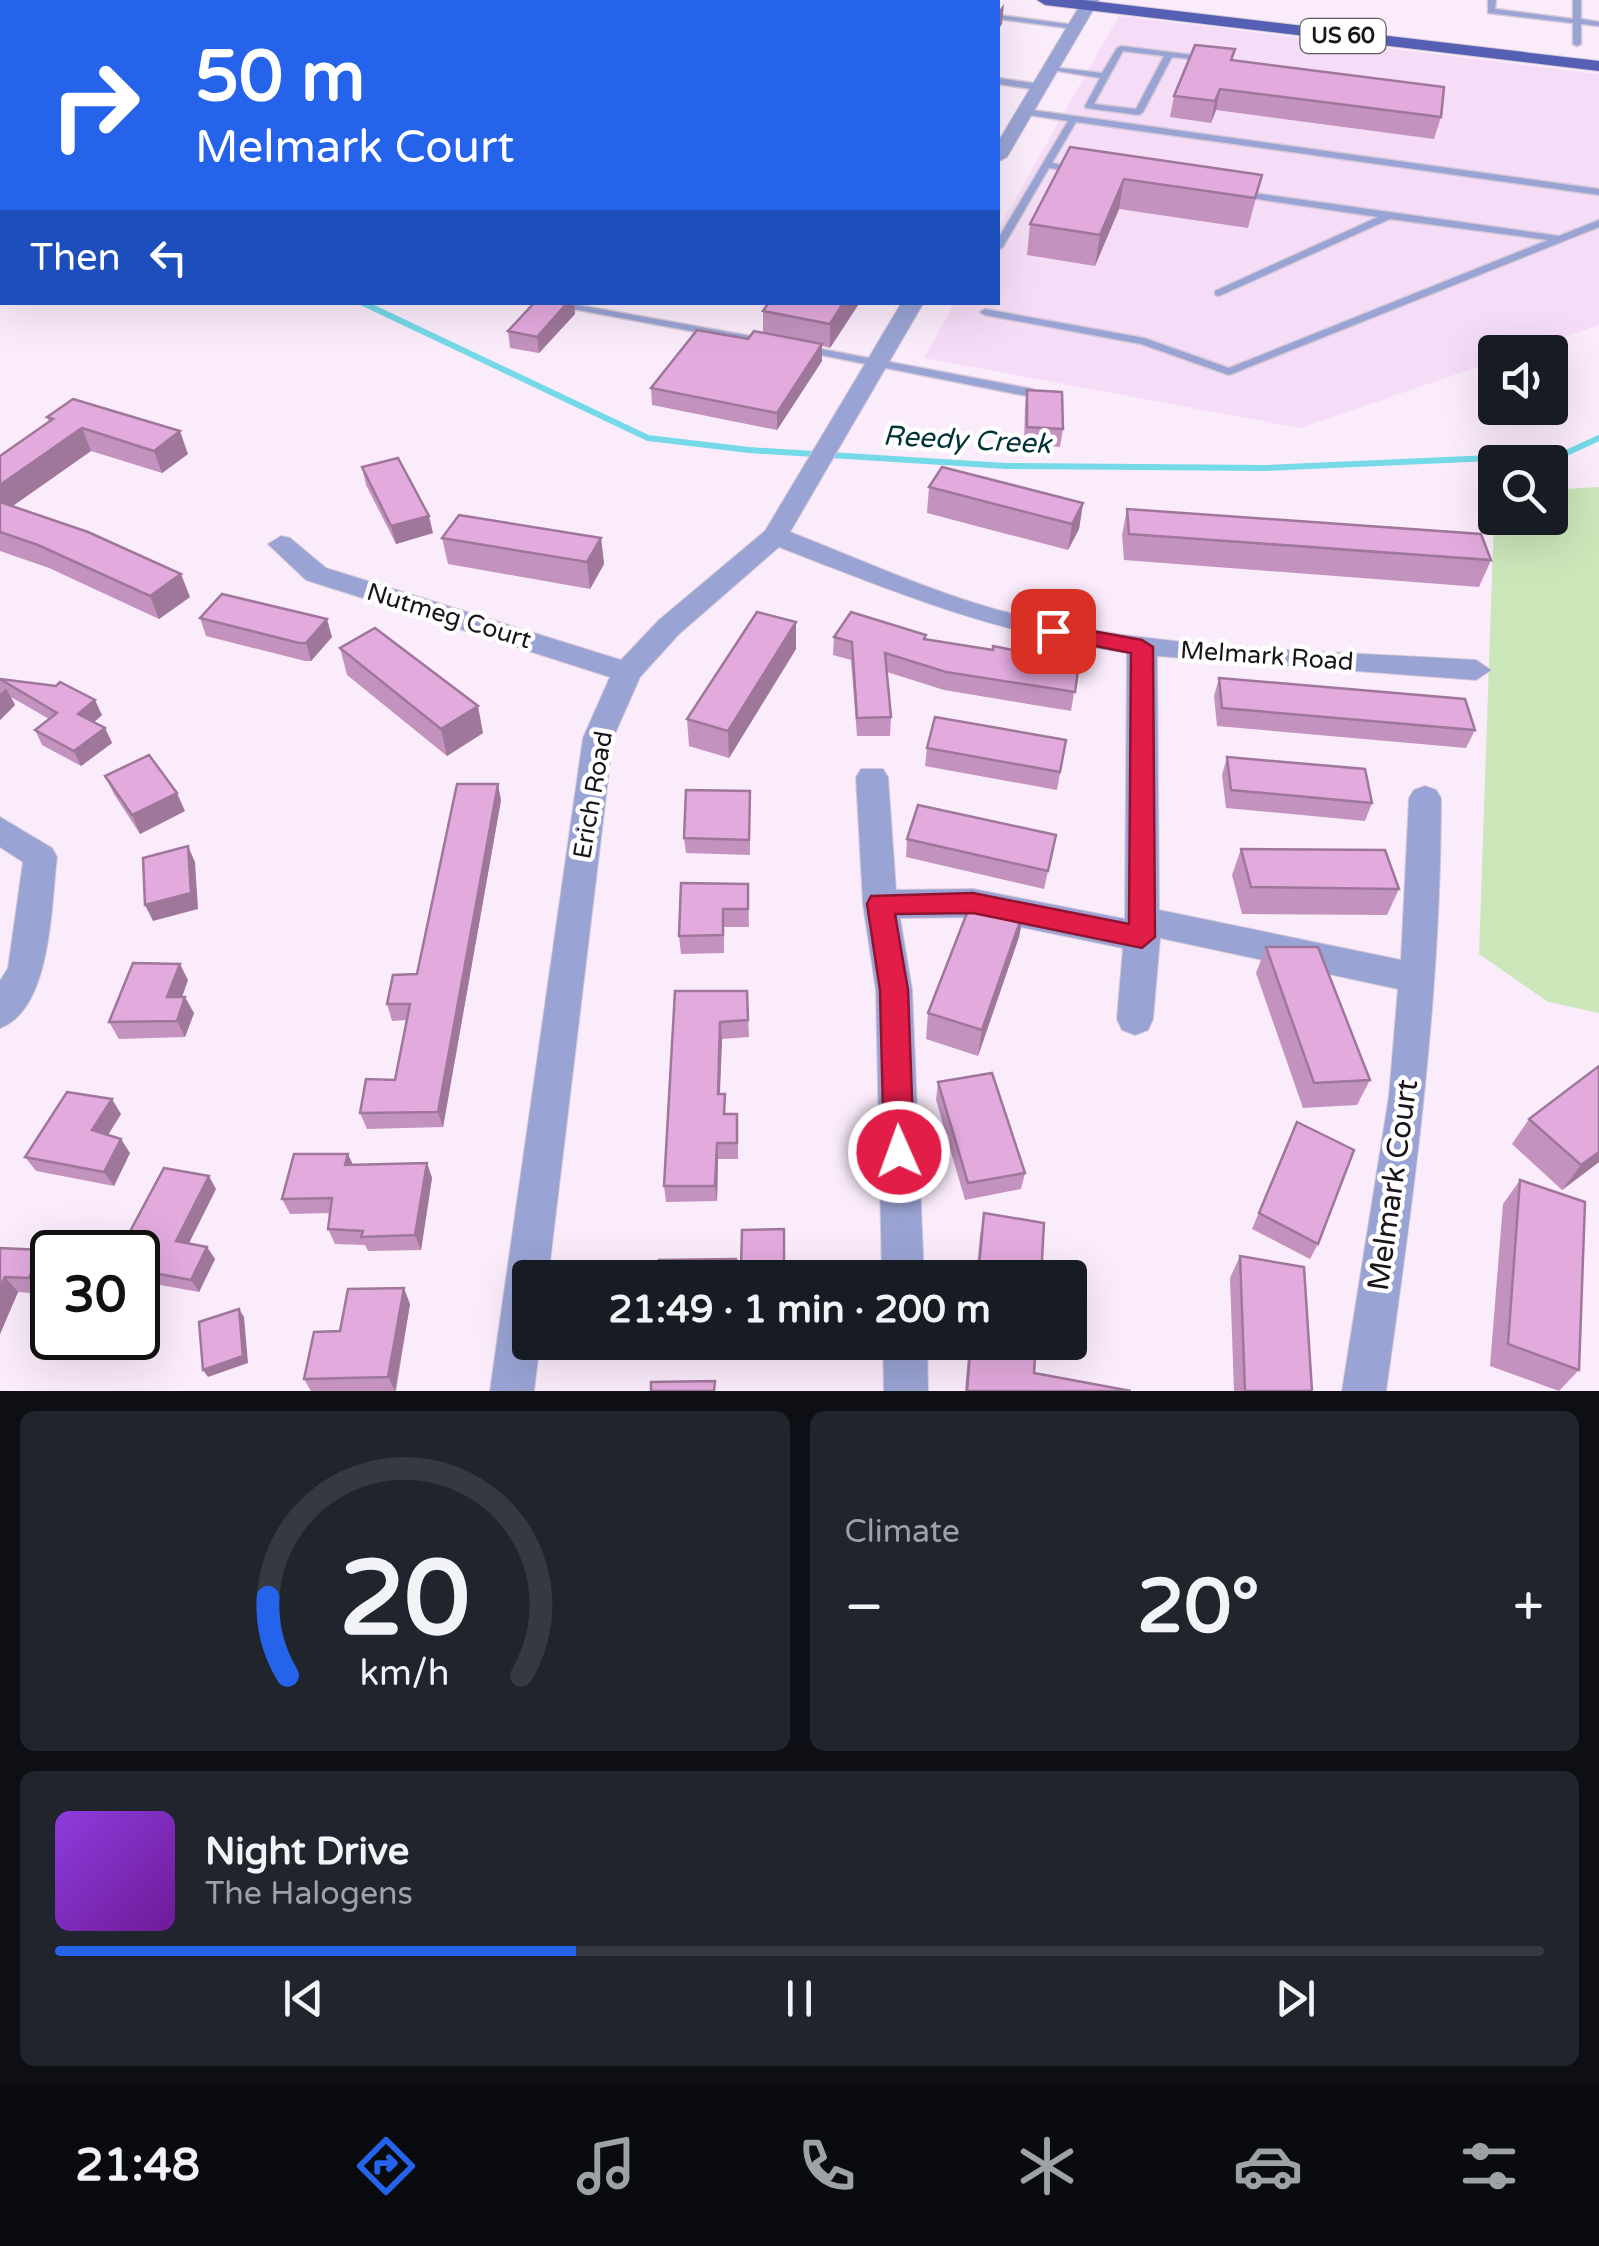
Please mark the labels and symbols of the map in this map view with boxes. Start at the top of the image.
road number: US 60 [1300,19,1386,53]
water label: Reedy Creek [882,419,1054,461]
street label: Nutmeg Court [363,577,535,655]
pin [1011,589,1096,674]
street label: Melmark Road [1179,635,1355,677]
street label: Erich Road [567,729,619,861]
street label: Melmark Court [1360,1077,1426,1293]
position arrow [847,1100,951,1204]
speed limit sign: 30 [30,1230,160,1360]

